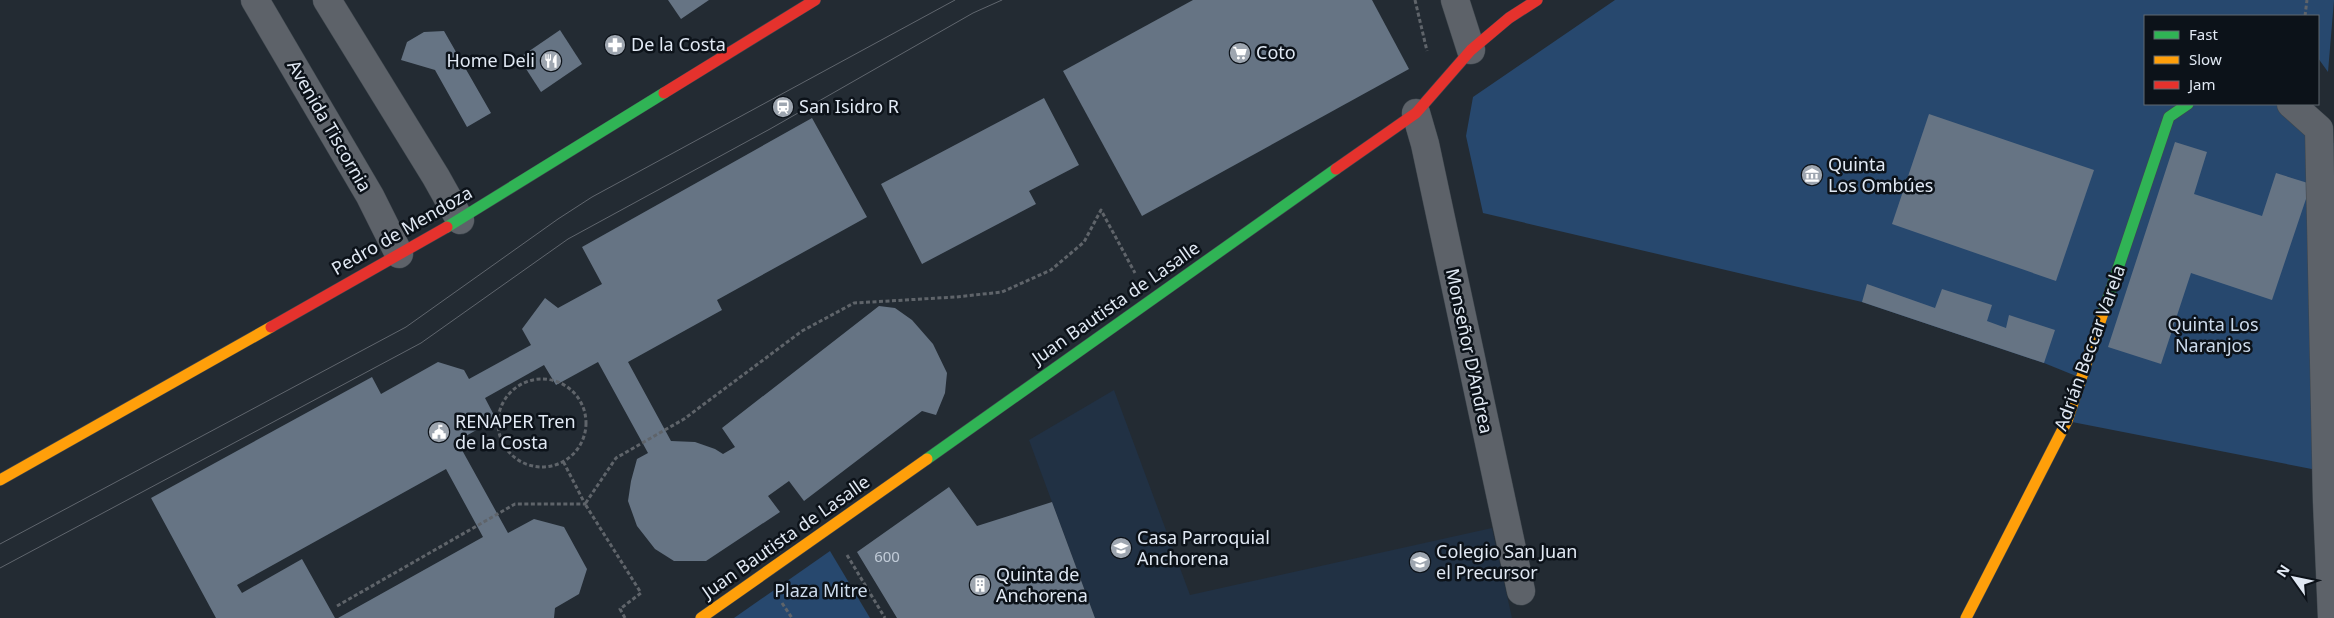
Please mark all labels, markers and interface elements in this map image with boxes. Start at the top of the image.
legend [2144,15,2319,105]
text: Fast [2189,24,2218,44]
place label: De la Costa [631,32,726,56]
pharmacy icon: De la Costa [603,33,627,57]
place label: Coto [1256,40,1296,64]
supermarket icon: Coto [1228,41,1252,65]
place label: Home Deli [447,48,535,72]
restaurant icon: Home Deli [539,49,563,73]
text: Slow [2189,49,2222,69]
street label: Avenida Tiscornia [282,55,377,196]
text: Jam [2187,74,2216,94]
place label: San Isidro R [799,94,899,118]
station icon: San Isidro R [771,95,795,119]
place label: Quinta Los Ombúes [1828,152,1933,197]
museum icon: Quinta Los Ombúes [1800,163,1824,187]
street label: Pedro de Mendoza [327,180,476,280]
street label: Juan Bautista de Lasalle [1025,235,1204,370]
street label: Adrián Beccar Varela [2048,262,2130,434]
street label: Monseñor D'Andrea [1441,266,1499,436]
park label: Quinta Los Naranjos [2167,312,2259,357]
place label: RENAPER Tren de la Costa [455,409,576,454]
public building icon: RENAPER Tren de la Costa [427,420,451,444]
street label: Juan Bautista de Lasalle [695,469,874,604]
place label: Casa Parroquial Anchorena [1137,525,1270,570]
school or university icon: Casa Parroquial Anchorena [1109,536,1133,560]
place label: Colegio San Juan el Precursor [1436,539,1577,584]
house number: 600 [874,546,900,566]
school or university icon: Colegio San Juan el Precursor [1408,550,1432,574]
north arrow [2269,553,2319,603]
text: N [2272,561,2294,581]
place label: Quinta de Anchorena [996,562,1088,607]
building icon: Quinta de Anchorena [968,573,992,597]
park label: Plaza Mitre [774,578,868,602]

